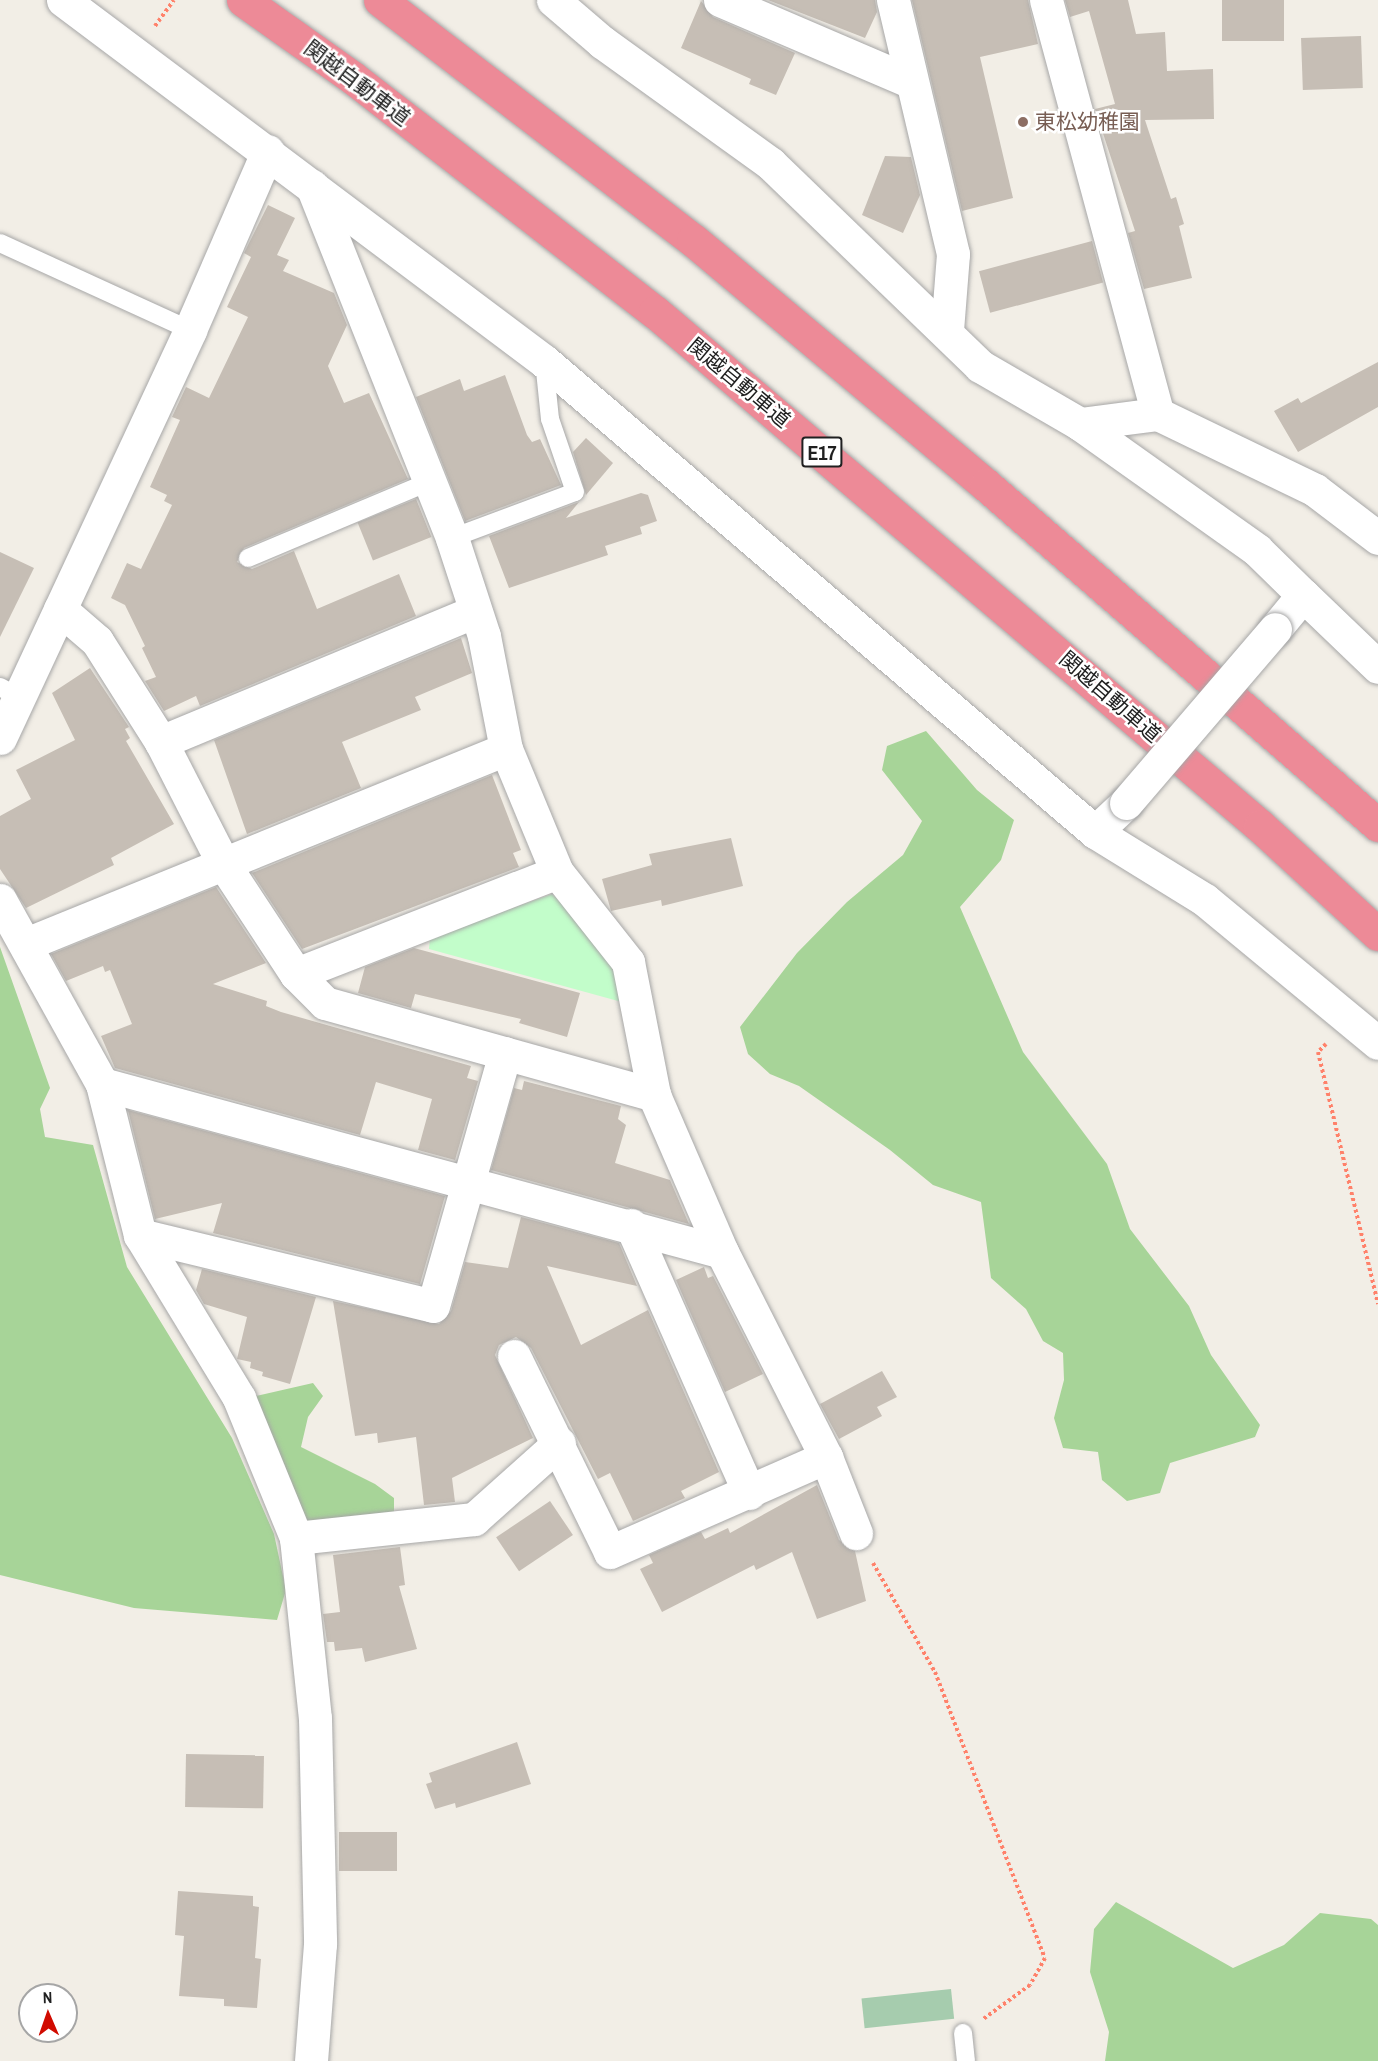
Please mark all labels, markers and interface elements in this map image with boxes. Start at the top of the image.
street label: 関越自動車道 [299,35,415,131]
place label: 東松幼稚園 [1035,109,1140,135]
marker: 東松幼稚園 [1016,115,1030,129]
street label: 関越自動車道 [683,333,795,433]
road number: E17 [801,435,843,469]
street label: 関越自動車道 [1054,646,1166,748]
north arrow [18,1983,78,2043]
text: N [42,1986,53,2008]

